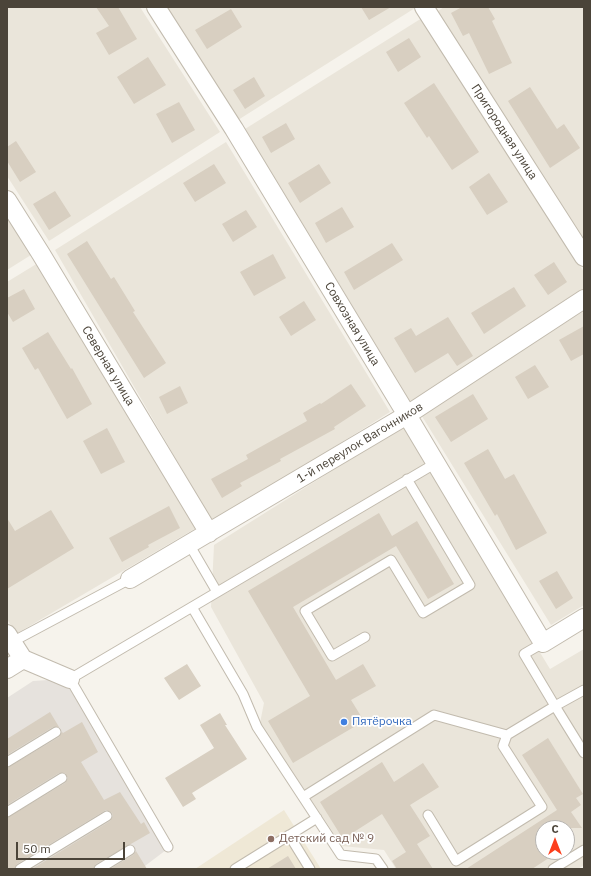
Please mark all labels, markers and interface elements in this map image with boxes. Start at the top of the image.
street label: Пригородная улица [468,82,540,182]
street label: Совхозная улица [321,280,383,368]
street label: Северная улица [79,324,137,408]
street label: 1-й переулок Вагонников [294,400,426,486]
place label: Пятёрочка [352,715,412,729]
marker: Пятёрочка [339,717,349,727]
north arrow [535,820,575,860]
text: С [551,822,559,836]
place label: Детский сад № 9 [279,832,374,846]
scale bar [18,834,127,860]
marker: Детский сад № 9 [266,834,276,844]
text: 50 m [23,841,51,856]

